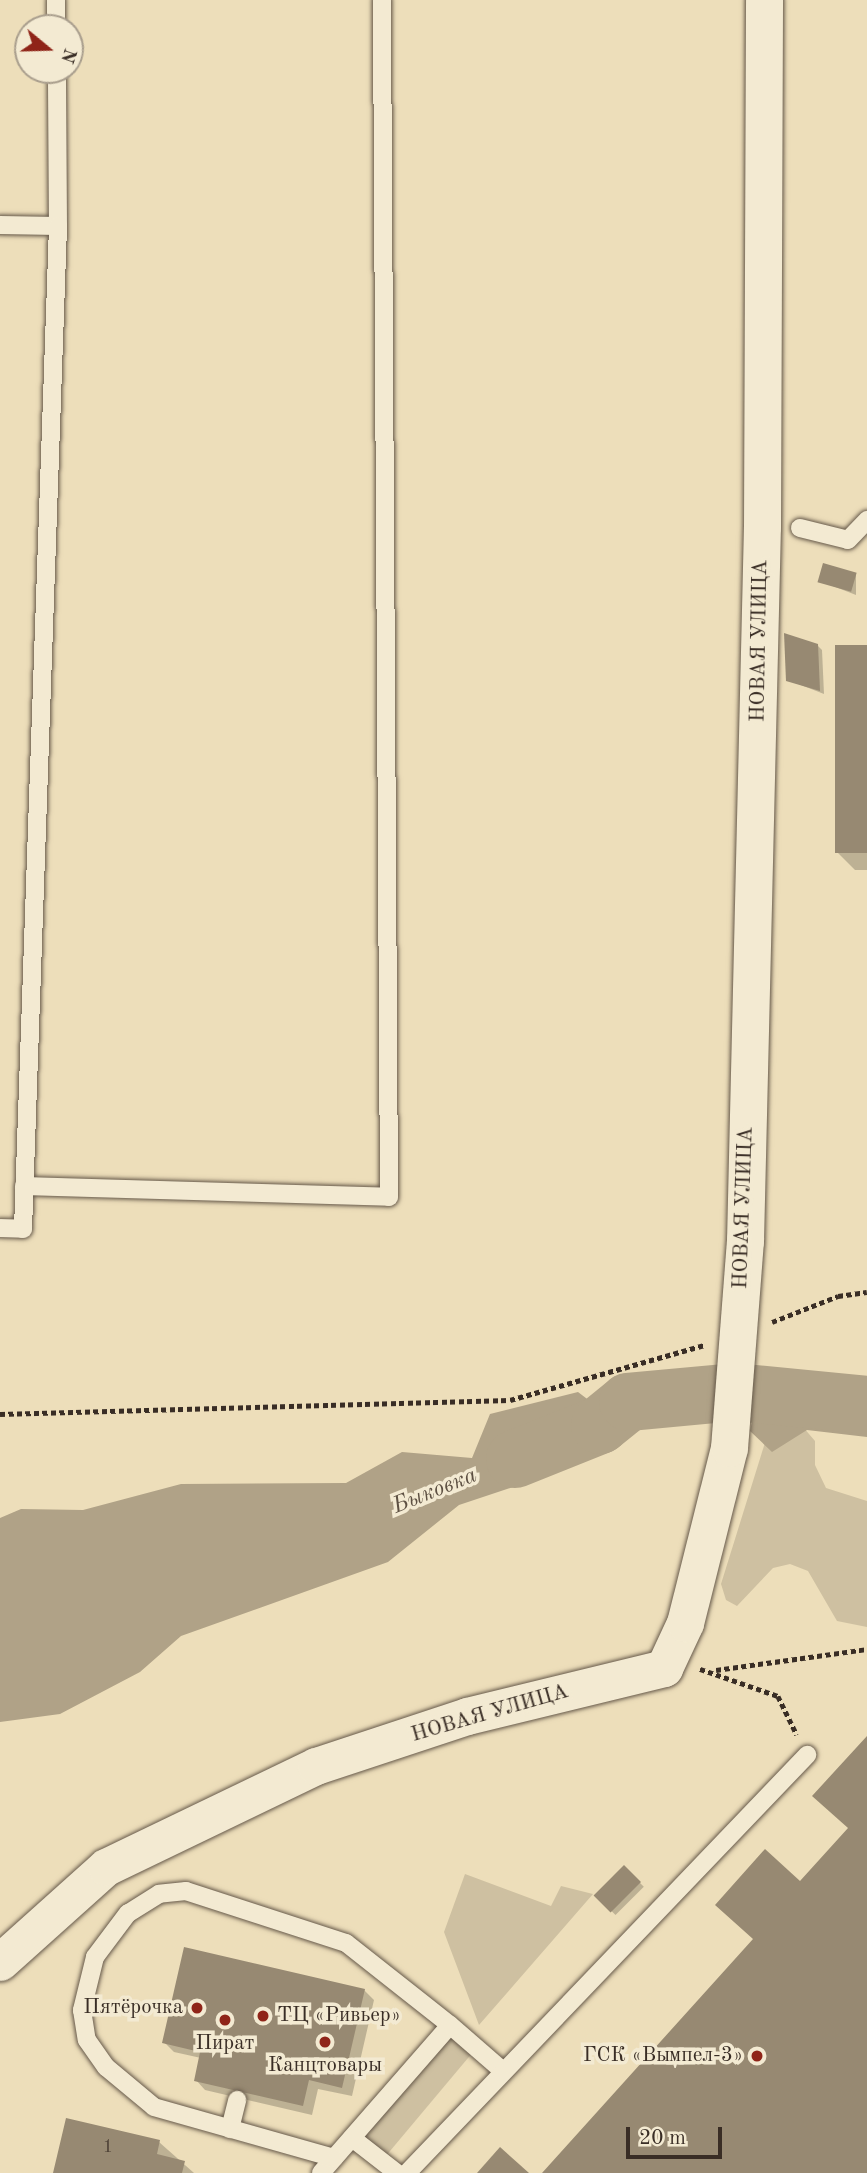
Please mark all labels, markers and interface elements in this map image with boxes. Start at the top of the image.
north arrow [14,14,84,84]
text: N [56,45,79,65]
street label: НОВАЯ УЛИЦА [746,560,774,722]
street label: НОВАЯ УЛИЦА [729,1126,759,1290]
water label: Быковка [389,1462,481,1520]
street label: НОВАЯ УЛИЦА [409,1680,571,1748]
place label: Пятёрочка [83,1995,183,2021]
marker: Пятёрочка [189,2000,205,2016]
place label: ТЦ «Ривьер» [277,2003,401,2029]
marker: ТЦ «Ривьер» [255,2008,271,2024]
marker: Пират [217,2012,233,2028]
place label: Пират [195,2031,255,2057]
marker: Канцтовары [317,2034,333,2050]
place label: ГСК «Вымпел-3» [583,2043,743,2069]
marker: ГСК «Вымпел-3» [749,2048,765,2064]
place label: Канцтовары [268,2053,382,2079]
scale bar [629,2114,725,2158]
text: 20 m [639,2128,686,2149]
house number: 1 [103,2136,113,2158]

